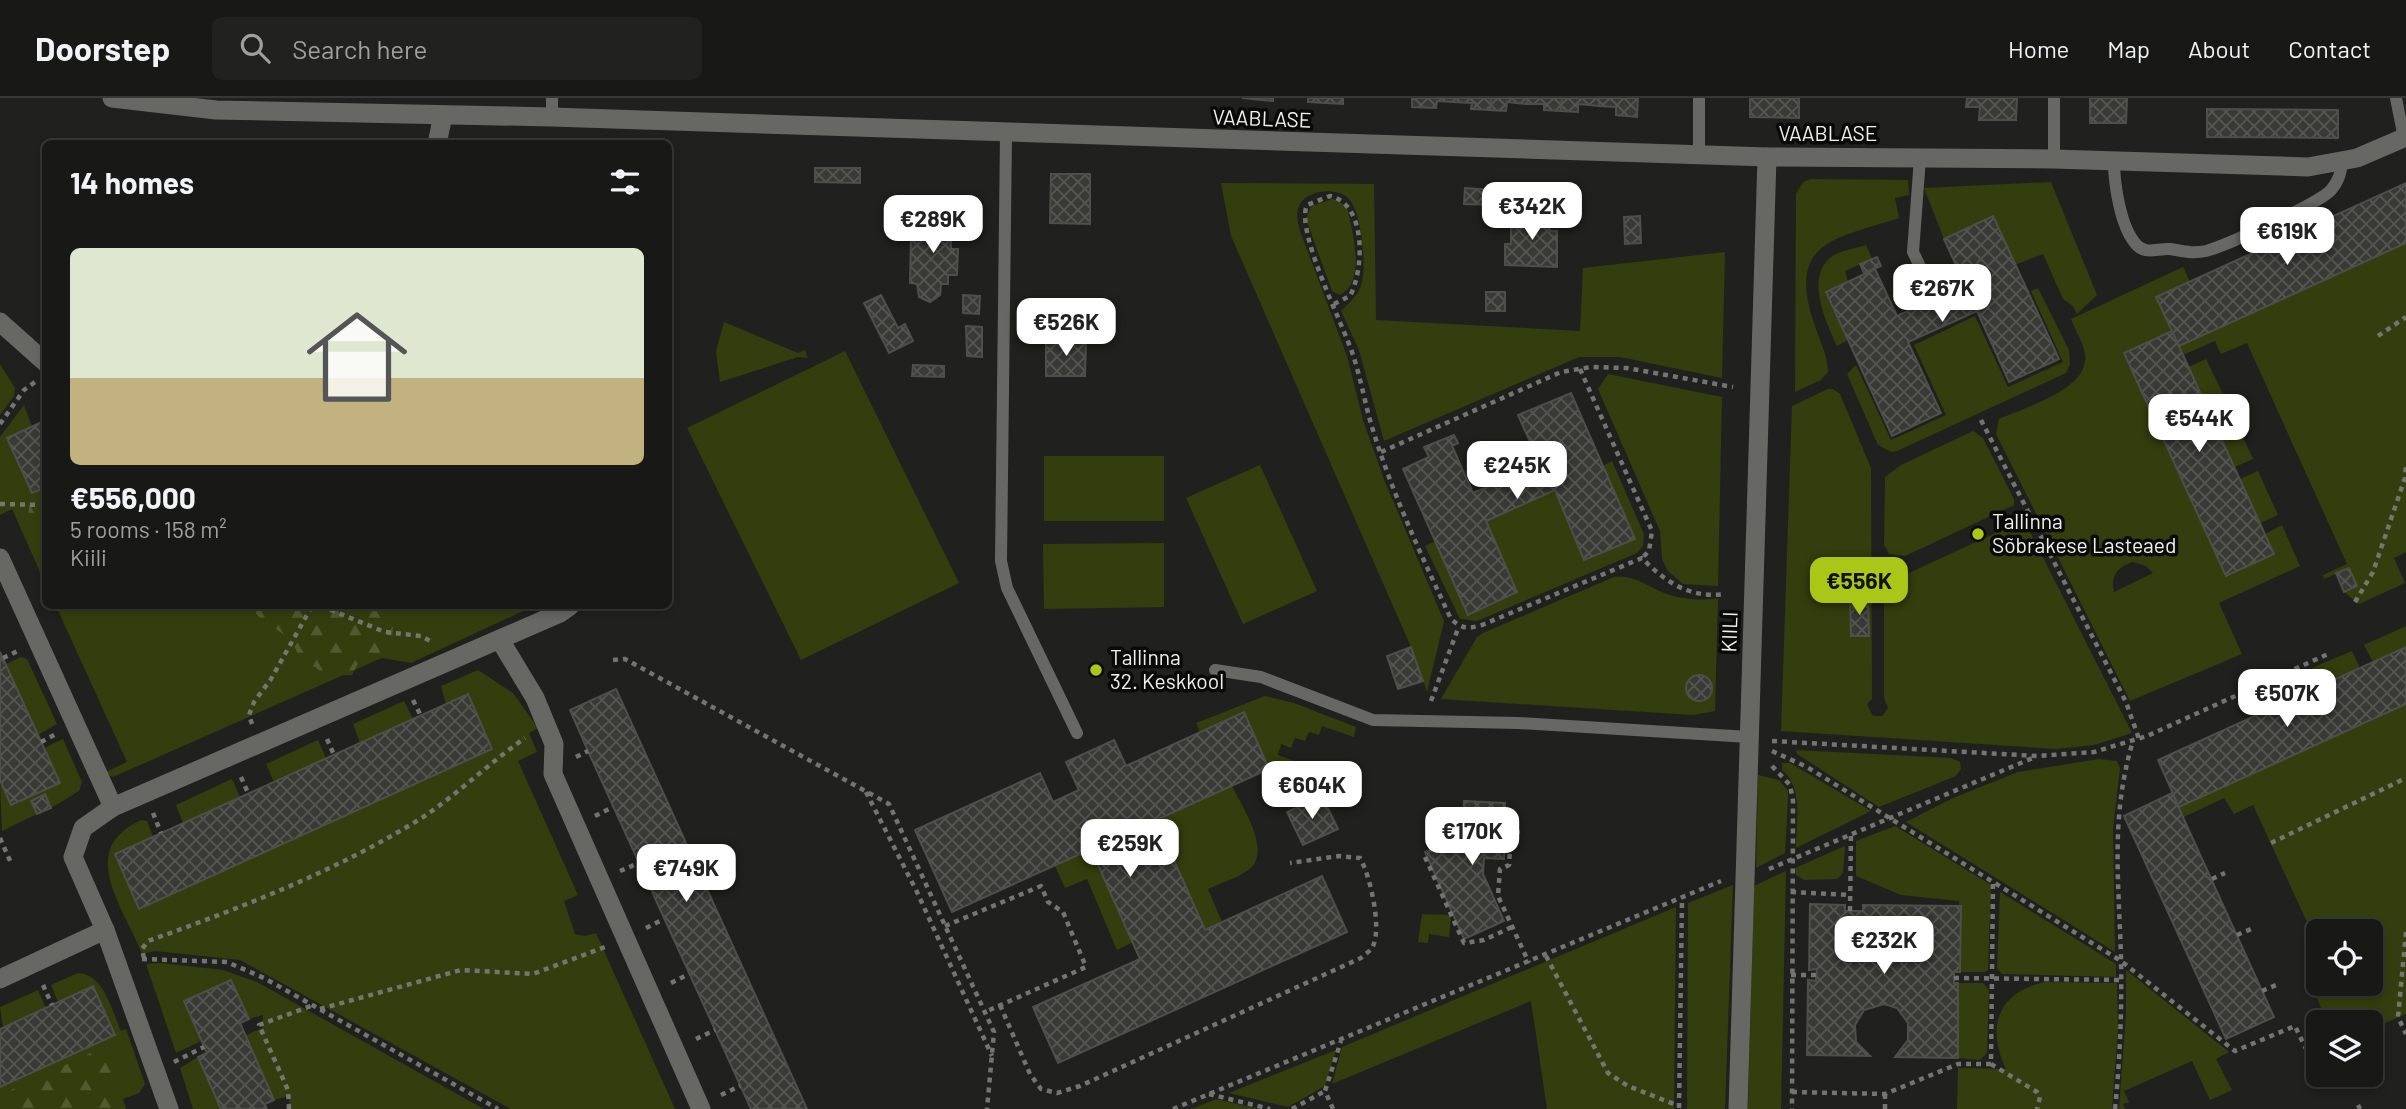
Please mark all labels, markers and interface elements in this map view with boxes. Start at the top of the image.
search box [212,17,702,80]
text: Doorstep [35,28,170,68]
icon: search [236,29,274,67]
text: Search here [292,33,427,64]
text: Home [2008,34,2069,63]
text: Map [2107,34,2150,63]
text: About [2188,34,2250,63]
text: Contact [2288,34,2371,63]
street label: VAABLASE [1212,103,1312,132]
street label: VAABLASE [1779,120,1877,145]
icon: filters [606,163,644,201]
text: 14 homes [70,164,194,200]
pin: €342K [1483,183,1581,242]
text: €342K [1498,191,1566,219]
pin: €289K [884,195,982,255]
text: €289K [900,204,966,232]
pin: €619K [2238,208,2336,267]
text: €619K [2256,216,2318,244]
pin: €267K [1893,264,1991,324]
text: €267K [1909,273,1975,301]
icon: home [294,294,420,420]
pin: €526K [1017,299,1115,358]
text: €526K [1033,307,1099,335]
pin: €544K [2150,394,2248,454]
text: €544K [2164,403,2234,431]
pin: €245K [1468,442,1566,501]
text: €245K [1483,450,1551,478]
text: €556,000 [70,479,196,515]
place label: Tallinna Sõbrakese Lasteaed [1992,508,2176,557]
text: 5 rooms · 158 m² [70,515,227,543]
marker: Tallinna Sõbrakese Lasteaed [1970,526,1986,542]
text: Kiili [70,543,107,571]
pin: €556K [1810,558,1908,617]
text: €556K [1826,566,1892,594]
street label: KIILI [1715,611,1742,653]
place label: Tallinna 32. Keskkool [1110,644,1224,693]
marker: Tallinna 32. Keskkool [1088,662,1104,678]
pin: €507K [2238,670,2336,729]
text: €507K [2254,678,2320,706]
pin: €604K [1263,762,1361,821]
text: €604K [1278,770,1346,798]
pin: €170K [1423,808,1521,867]
text: €170K [1441,816,1503,844]
pin: €259K [1081,820,1179,879]
text: €259K [1097,828,1163,856]
pin: €749K [637,844,735,904]
text: €749K [653,853,719,881]
pin: €232K [1835,916,1933,976]
map controls [2306,919,2383,1087]
button: locate [2306,919,2383,996]
text: €232K [1851,925,1917,953]
button: layers [2306,1010,2383,1087]

